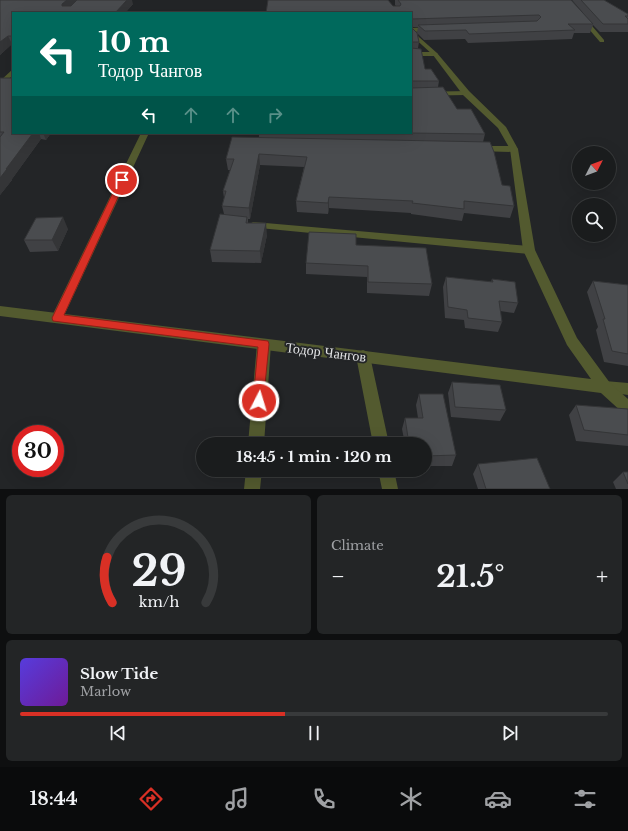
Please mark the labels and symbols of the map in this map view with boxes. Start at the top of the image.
north arrow [572,146,616,190]
pin [105,163,139,197]
street label: Тодор Чангов [285,338,368,366]
position arrow [238,380,280,422]
speed limit sign: 30 [12,425,64,477]

